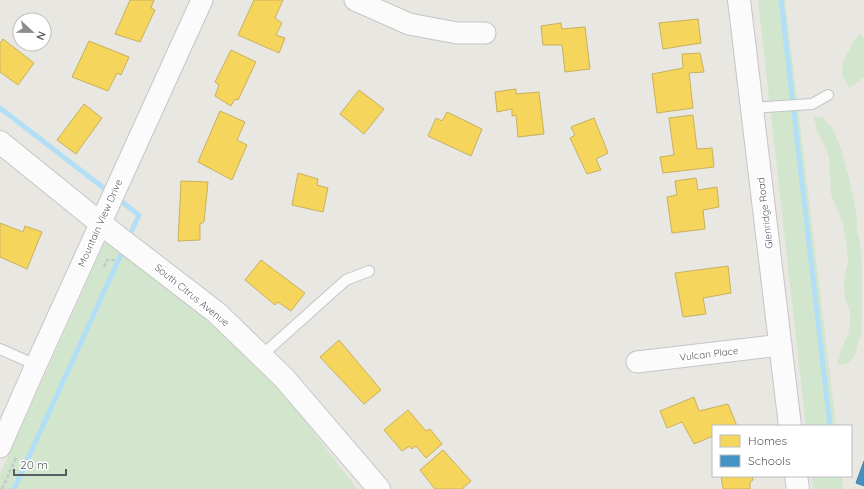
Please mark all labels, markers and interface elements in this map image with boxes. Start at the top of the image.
north arrow [12,12,52,52]
text: N [33,29,49,42]
street label: Mountain View Drive [75,177,125,269]
street label: Glenridge Road [754,177,776,249]
street label: South Citrus Avenue [152,261,232,329]
street label: Vulcan Place [679,344,740,364]
legend [712,425,852,477]
text: Homes [748,433,788,448]
scale bar [14,451,66,477]
text: Schools [748,453,791,468]
text: 20 m [20,457,48,472]

